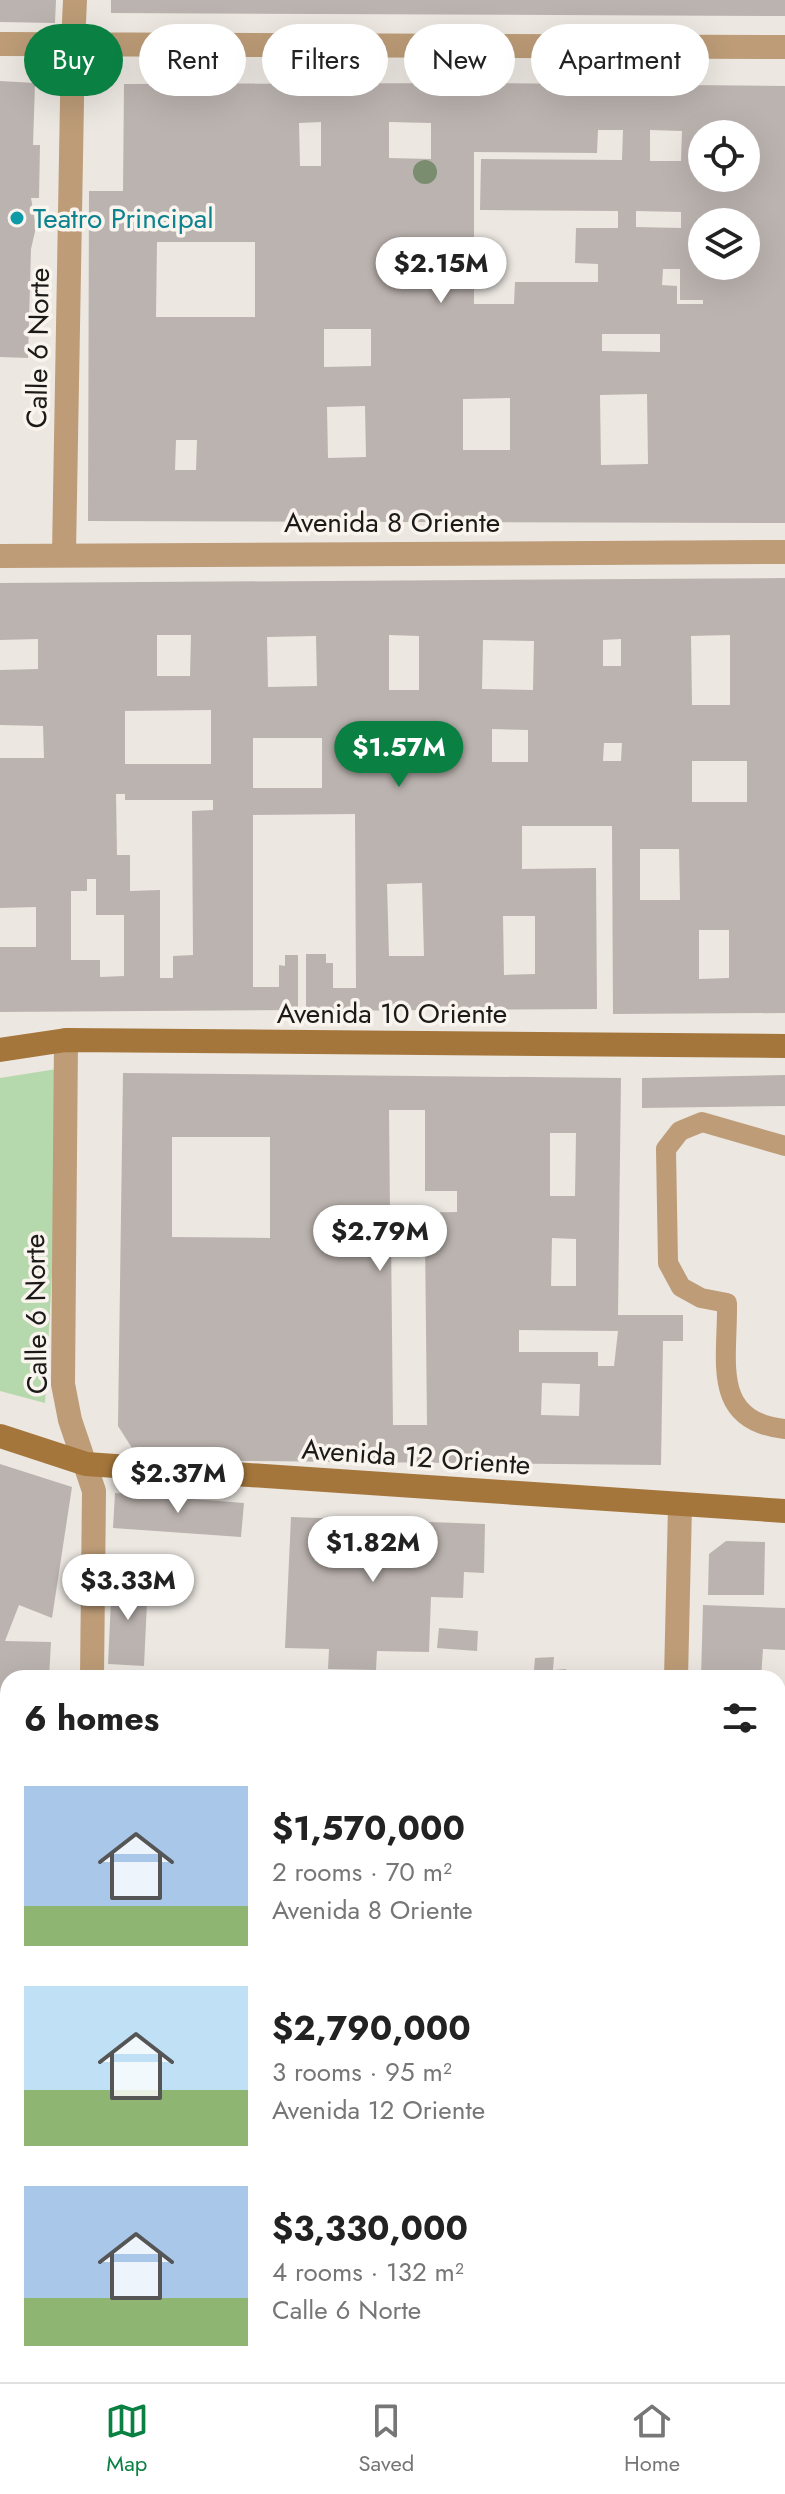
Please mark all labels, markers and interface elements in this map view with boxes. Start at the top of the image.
chip: Buy [24,24,123,96]
chip: Rent [139,24,246,96]
chip: Filters [262,24,388,96]
chip: New [404,24,515,96]
chip: Apartment [531,24,709,96]
map controls [688,120,760,280]
button: locate [688,120,760,192]
place label: Teatro Principal [33,198,214,239]
button: layers [688,208,760,280]
marker: Teatro Principal [8,209,26,227]
pin: $2.15M [376,237,506,305]
text: $2.15M [394,244,488,282]
street label: Calle 6 Norte [16,267,60,429]
street label: Avenida 8 Oriente [284,502,500,543]
pin: $1.57M [334,721,464,789]
text: $1.57M [352,728,446,766]
street label: Avenida 10 Oriente [277,993,507,1034]
pin: $2.79M [315,1205,445,1273]
text: $2.79M [331,1212,429,1250]
street label: Calle 6 Norte [14,1233,58,1395]
street label: Avenida 12 Oriente [300,1429,532,1485]
pin: $2.37M [113,1447,243,1515]
text: $2.37M [130,1454,226,1492]
pin: $1.82M [308,1516,438,1584]
text: $1.82M [326,1523,420,1561]
pin: $3.33M [63,1554,193,1622]
text: $3.33M [80,1561,176,1599]
text: 6 homes [24,1694,159,1743]
icon: filters [718,1696,762,1740]
text: $1,570,000 [272,1804,465,1853]
icon: home [88,1818,184,1914]
text: 2 rooms · 70 m² [272,1853,452,1891]
text: Avenida 8 Oriente [272,1891,473,1929]
text: $2,790,000 [272,2004,471,2053]
icon: home [88,2018,184,2114]
text: 3 rooms · 95 m² [272,2053,452,2091]
text: Avenida 12 Oriente [272,2091,485,2129]
text: $3,330,000 [272,2204,468,2253]
icon: home [88,2218,184,2314]
text: 4 rooms · 132 m² [272,2253,464,2291]
text: Calle 6 Norte [272,2291,421,2329]
tab: Map [105,2399,149,2479]
tab: Saved [359,2399,414,2479]
tab: Home [624,2399,680,2479]

